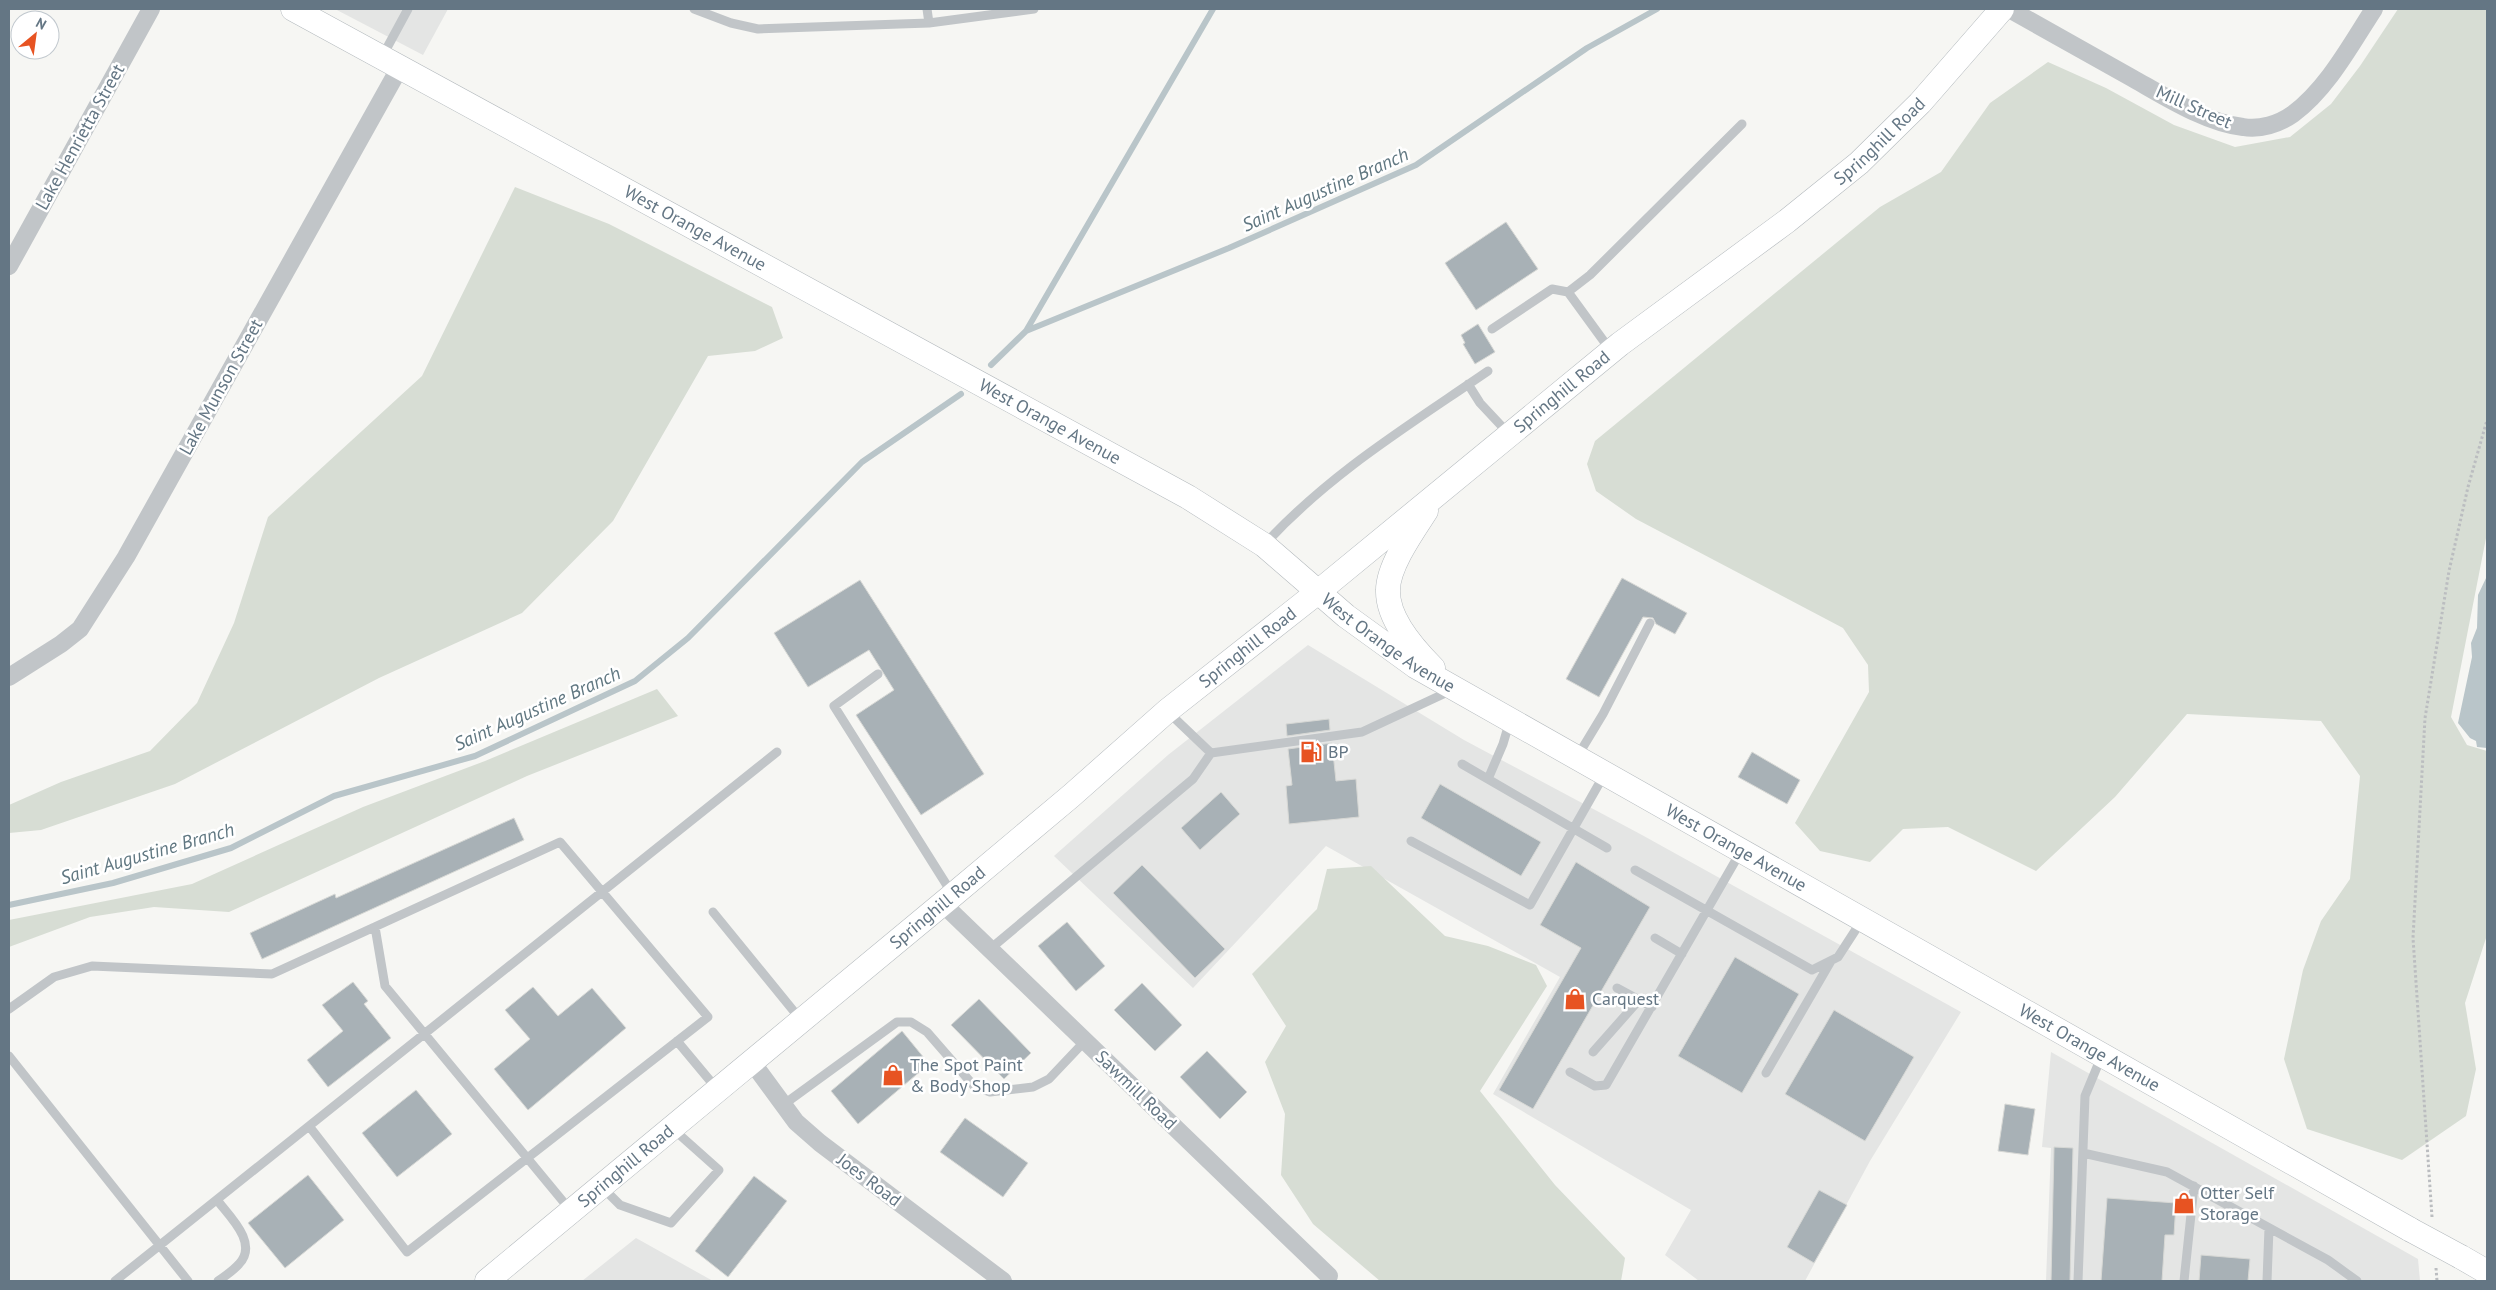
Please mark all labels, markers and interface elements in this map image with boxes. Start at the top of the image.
north arrow [10,10,60,60]
text: N [33,14,50,34]
street label: Lake Henrietta Street [30,60,129,214]
street label: Mill Street [2153,80,2236,133]
street label: Springhill Road [1829,92,1930,190]
water label: Saint Augustine Branch [1238,141,1412,237]
street label: West Orange Avenue [620,180,770,276]
street label: Lake Munson Street [174,315,267,459]
street label: Springhill Road [1509,345,1614,438]
street label: West Orange Avenue [975,373,1125,469]
street label: West Orange Avenue [1317,588,1459,697]
street label: Springhill Road [1194,602,1301,693]
water label: Saint Augustine Branch [450,660,624,756]
fuel station icon: BP [1298,739,1324,765]
place label: BP [1328,740,1349,763]
street label: West Orange Avenue [1662,798,1811,896]
water label: Saint Augustine Branch [57,817,237,889]
street label: Springhill Road [884,861,990,954]
shop icon: Carquest [1562,986,1588,1012]
place label: Carquest [1592,987,1659,1010]
street label: West Orange Avenue [2015,998,2164,1096]
street label: Sawmill Road [1091,1045,1182,1134]
place label: The Spot Paint & Body Shop [910,1053,1023,1097]
shop icon: The Spot Paint & Body Shop [880,1062,906,1088]
street label: Springhill Road [573,1119,678,1212]
street label: Joes Road [832,1147,906,1211]
place label: Otter Self Storage [2200,1181,2275,1225]
shop icon: Otter Self Storage [2171,1190,2197,1216]

